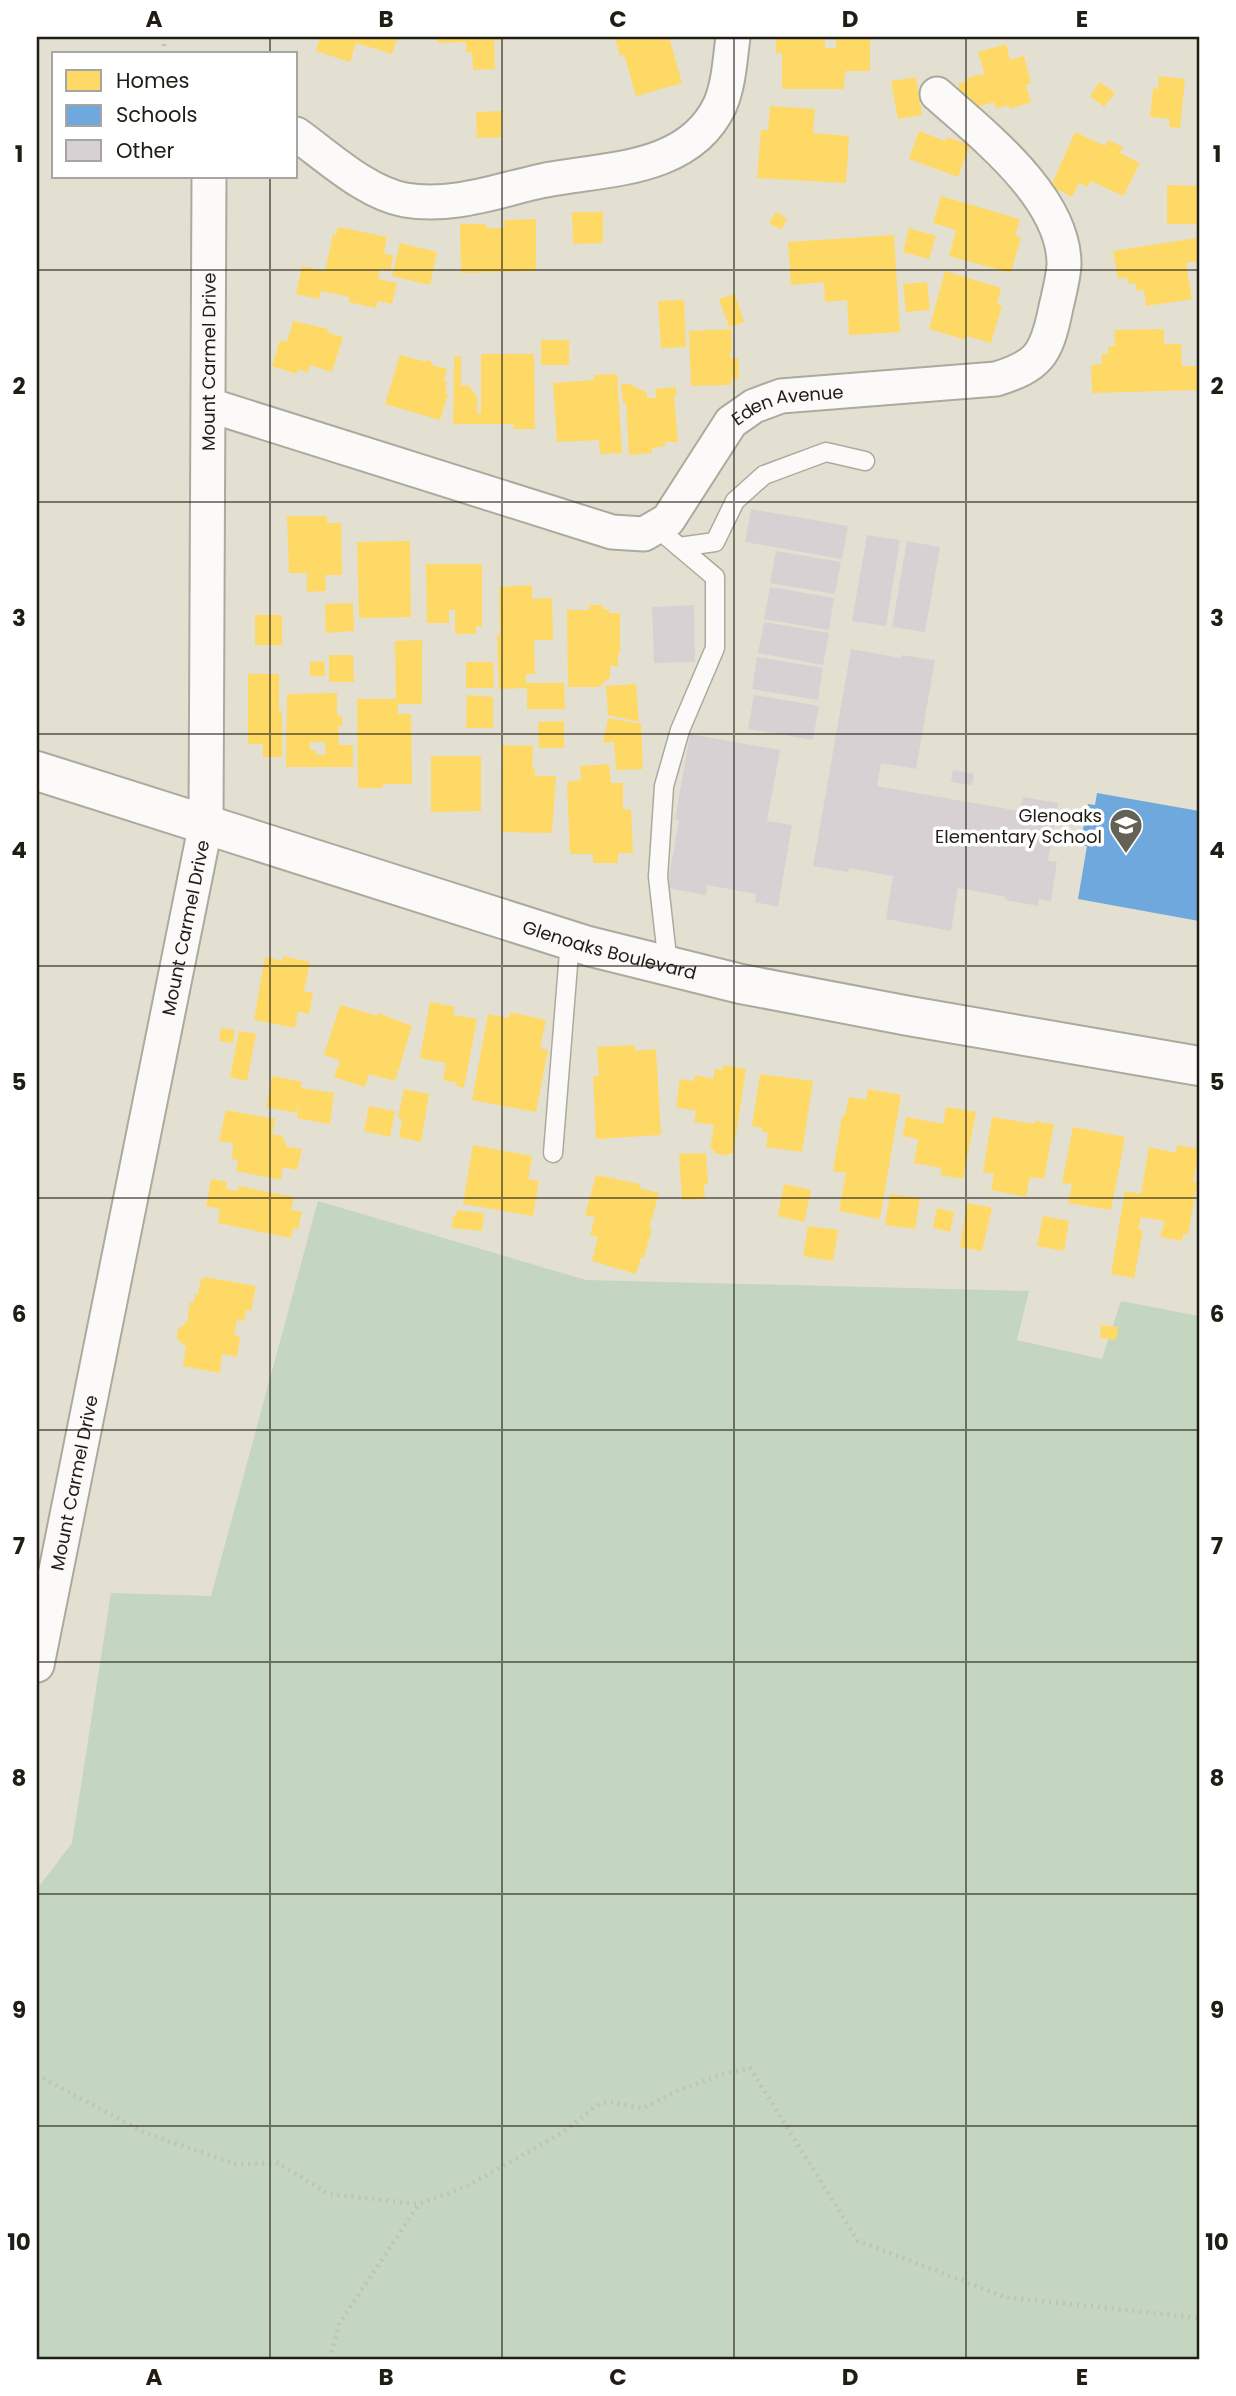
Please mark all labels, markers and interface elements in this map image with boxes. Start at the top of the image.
text: A [146,3,163,35]
text: B [378,3,394,35]
text: C [609,3,627,35]
text: D [842,3,858,35]
text: E [1076,3,1088,35]
legend [52,52,298,178]
text: Homes [116,66,190,95]
text: Schools [116,100,198,129]
text: Other [116,136,175,165]
text: 1 [15,138,23,170]
text: 1 [1213,138,1221,170]
street label: Mount Carmel Drive [195,273,221,451]
text: 2 [12,370,26,402]
text: 2 [1210,370,1224,402]
street label: Eden Avenue [726,379,844,431]
text: 3 [12,602,26,634]
text: 3 [1210,602,1224,634]
place label: Glenoaks Elementary School [935,803,1102,849]
school or university icon: Glenoaks Elementary School [1107,806,1145,855]
text: 4 [11,834,27,866]
text: 4 [1209,834,1225,866]
street label: Mount Carmel Drive [155,838,215,1018]
street label: Glenoaks Boulevard [520,914,699,985]
text: 5 [12,1066,26,1098]
text: 5 [1210,1066,1224,1098]
text: 6 [12,1298,26,1330]
text: 6 [1210,1298,1224,1330]
street label: Mount Carmel Drive [44,1393,103,1573]
text: 7 [13,1530,25,1562]
text: 7 [1211,1530,1223,1562]
text: 8 [12,1762,26,1794]
text: 8 [1210,1762,1224,1794]
text: 9 [12,1994,26,2026]
text: 9 [1210,1994,1224,2026]
text: 10 [7,2226,31,2258]
text: 10 [1205,2226,1229,2258]
text: A [146,2361,163,2393]
text: B [378,2361,394,2393]
text: C [609,2361,627,2393]
text: D [842,2361,858,2393]
text: E [1076,2361,1088,2393]

